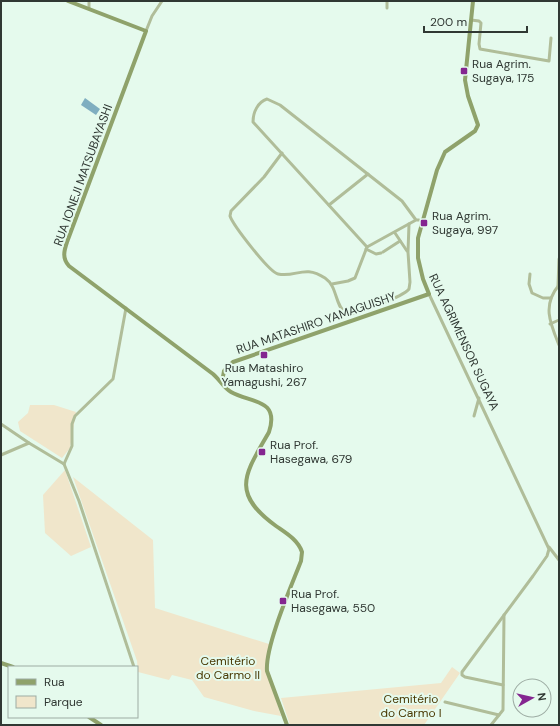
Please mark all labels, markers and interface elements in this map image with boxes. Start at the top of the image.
scale bar [424,8,527,34]
text: 200 m [430,14,467,30]
place label: Rua Agrim. Sugaya, 175 [472,56,534,86]
marker: Rua Agrim. Sugaya, 175 [459,66,469,76]
street label: RUA IONEJI MATSUBAYASHI [50,102,116,248]
place label: Rua Agrim. Sugaya, 997 [432,208,498,238]
marker: Rua Agrim. Sugaya, 997 [419,218,429,228]
street label: RUA AGRIMENSOR SUGAYA [425,271,503,413]
street label: RUA MATASHIRO YAMAGUISHY [234,288,398,358]
marker: Rua Matashiro Yamagushi, 267 [259,350,269,360]
place label: Rua Matashiro Yamagushi, 267 [221,360,307,390]
place label: Rua Prof. Hasegawa, 679 [270,437,352,467]
marker: Rua Prof. Hasegawa, 679 [257,447,267,457]
place label: Rua Prof. Hasegawa, 550 [291,586,375,616]
marker: Rua Prof. Hasegawa, 550 [278,596,288,606]
park label: Cemitério do Carmo II [196,653,260,683]
legend [8,666,138,718]
text: Rua [44,674,65,690]
north arrow [512,678,552,718]
park label: Cemitério do Carmo I [380,691,442,721]
text: N [534,692,549,702]
text: Parque [44,694,83,710]

